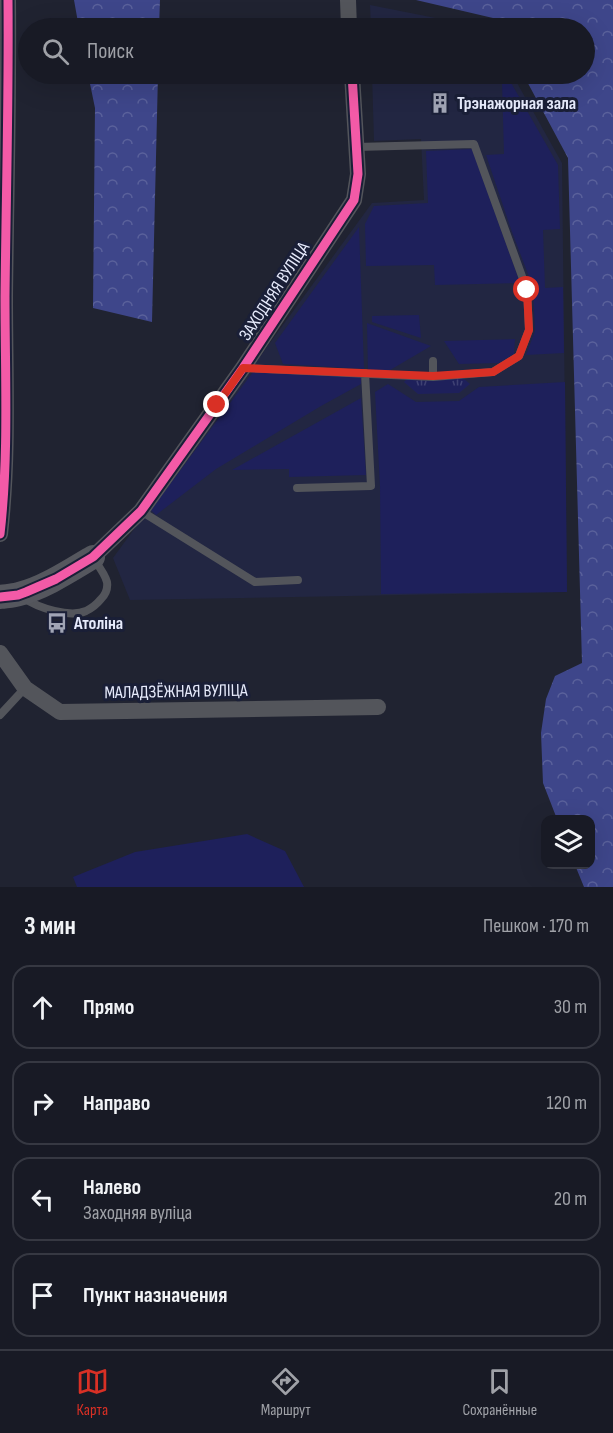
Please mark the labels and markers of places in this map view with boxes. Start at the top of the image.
building icon: Трэнажорная зала [428,91,452,115]
place label: Трэнажорная зала [457,93,576,114]
bus stop icon: Атоліна [45,611,69,635]
place label: Атоліна [73,613,123,634]

